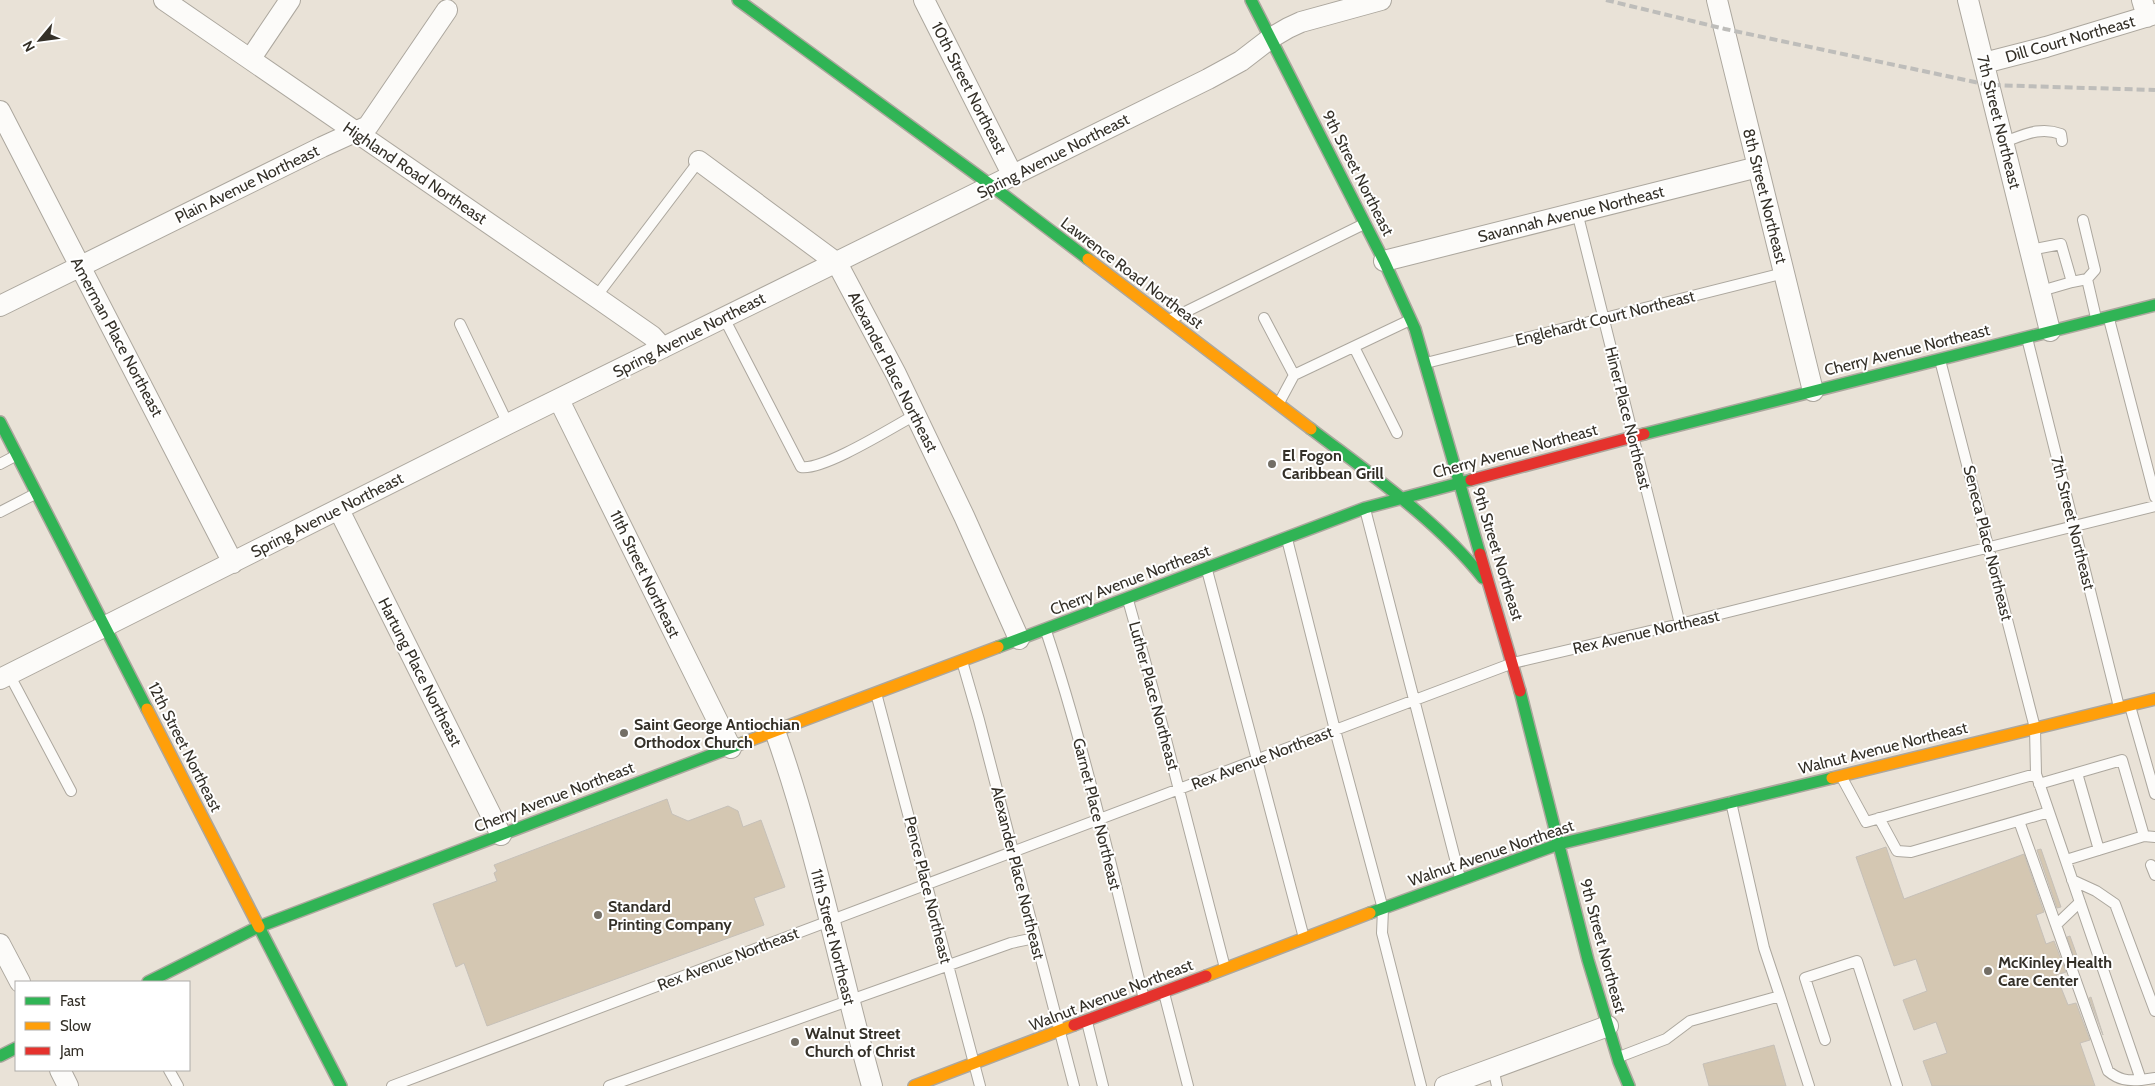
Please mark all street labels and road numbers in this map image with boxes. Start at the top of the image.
street label: Dill Court Northeast [2003,11,2137,67]
street label: 10th Street Northeast [927,19,1011,158]
street label: 7th Street Northeast [1973,53,2025,191]
street label: 9th Street Northeast [1318,107,1398,239]
street label: Spring Avenue Northeast [974,109,1133,203]
street label: Highland Road Northeast [340,118,491,229]
street label: 8th Street Northeast [1739,126,1791,266]
street label: Plain Avenue Northeast [172,141,323,227]
street label: Savannah Avenue Northeast [1476,182,1667,246]
street label: Lawrence Road Northeast [1057,213,1207,333]
street label: Amerman Place Northeast [67,254,167,420]
street label: Englehardt Court Northeast [1513,286,1697,350]
street label: Spring Avenue Northeast [610,288,769,382]
street label: Alexander Place Northeast [844,288,942,456]
street label: Cherry Avenue Northeast [1822,320,1992,380]
street label: Hiner Place Northeast [1601,345,1655,492]
street label: Cherry Avenue Northeast [1431,420,1600,482]
street label: 7th Street Northeast [2047,454,2099,592]
street label: Seneca Place Northeast [1959,463,2017,623]
street label: Spring Avenue Northeast [248,468,407,562]
street label: 9th Street Northeast [1469,485,1527,623]
street label: 11th Street Northeast [606,507,684,641]
street label: Cherry Avenue Northeast [1047,541,1213,619]
street label: Hartung Place Northeast [374,594,466,750]
street label: Rex Avenue Northeast [1571,606,1722,658]
street label: Luther Place Northeast [1125,619,1183,773]
street label: 12th Street Northeast [144,679,226,815]
street label: Walnut Avenue Northeast [1797,718,1970,778]
street label: Rex Avenue Northeast [1189,722,1336,794]
street label: Garnet Place Northeast [1069,736,1125,893]
street label: Cherry Avenue Northeast [471,758,637,836]
street label: Alexander Place Northeast [987,784,1049,962]
street label: Pence Place Northeast [900,814,956,966]
street label: Walnut Avenue Northeast [1406,816,1577,890]
street label: 11th Street Northeast [807,867,859,1008]
street label: 9th Street Northeast [1576,877,1630,1016]
street label: Rex Avenue Northeast [655,923,802,995]
street label: Walnut Avenue Northeast [1027,955,1196,1035]

